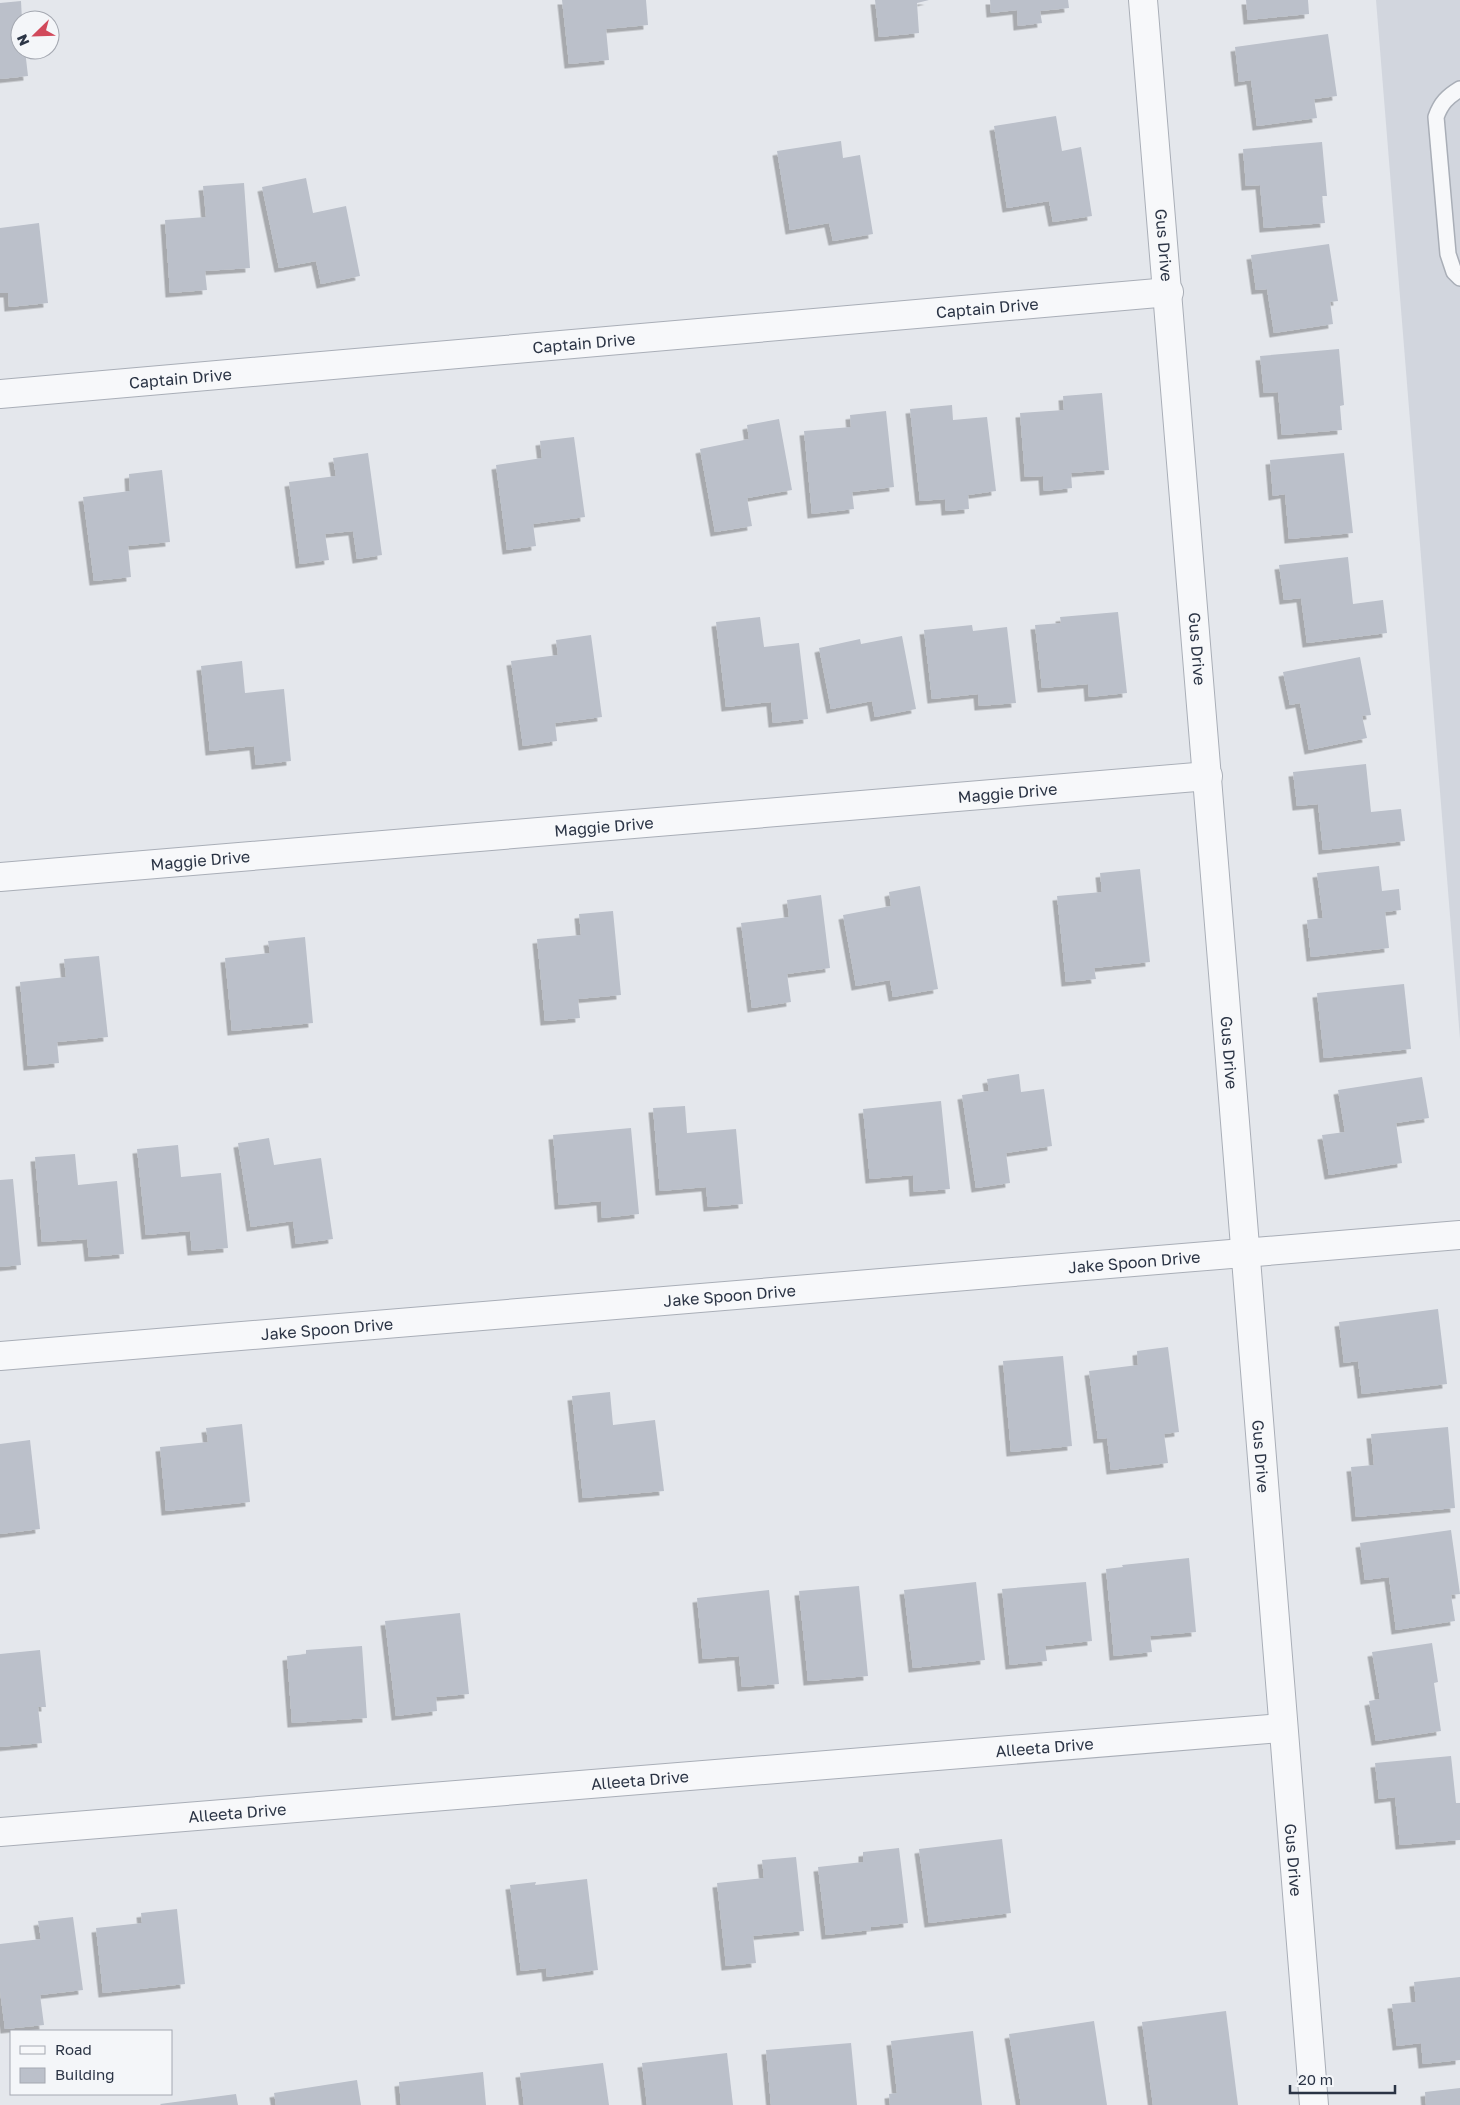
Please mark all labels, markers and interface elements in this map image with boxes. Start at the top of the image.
north arrow [10,10,60,60]
text: N [13,32,32,48]
street label: Gus Drive [1151,208,1177,282]
street label: Captain Drive [935,293,1039,322]
street label: Captain Drive [532,329,636,358]
street label: Captain Drive [128,364,233,393]
street label: Gus Drive [1184,611,1210,686]
street label: Maggie Drive [957,779,1058,807]
street label: Maggie Drive [553,812,654,841]
street label: Maggie Drive [150,846,251,874]
street label: Gus Drive [1216,1015,1242,1090]
street label: Jake Spoon Drive [1067,1247,1201,1277]
street label: Jake Spoon Drive [662,1280,797,1311]
street label: Jake Spoon Drive [260,1313,394,1344]
street label: Gus Drive [1248,1419,1274,1493]
street label: Alleeta Drive [995,1733,1094,1761]
street label: Alleeta Drive [590,1766,690,1794]
street label: Alleeta Drive [187,1799,287,1827]
street label: Gus Drive [1280,1823,1306,1897]
legend [10,2030,172,2095]
text: Road [55,2040,92,2058]
scale bar [1290,2062,1395,2094]
text: Building [55,2065,115,2083]
text: 20 m [1298,2070,1333,2088]

